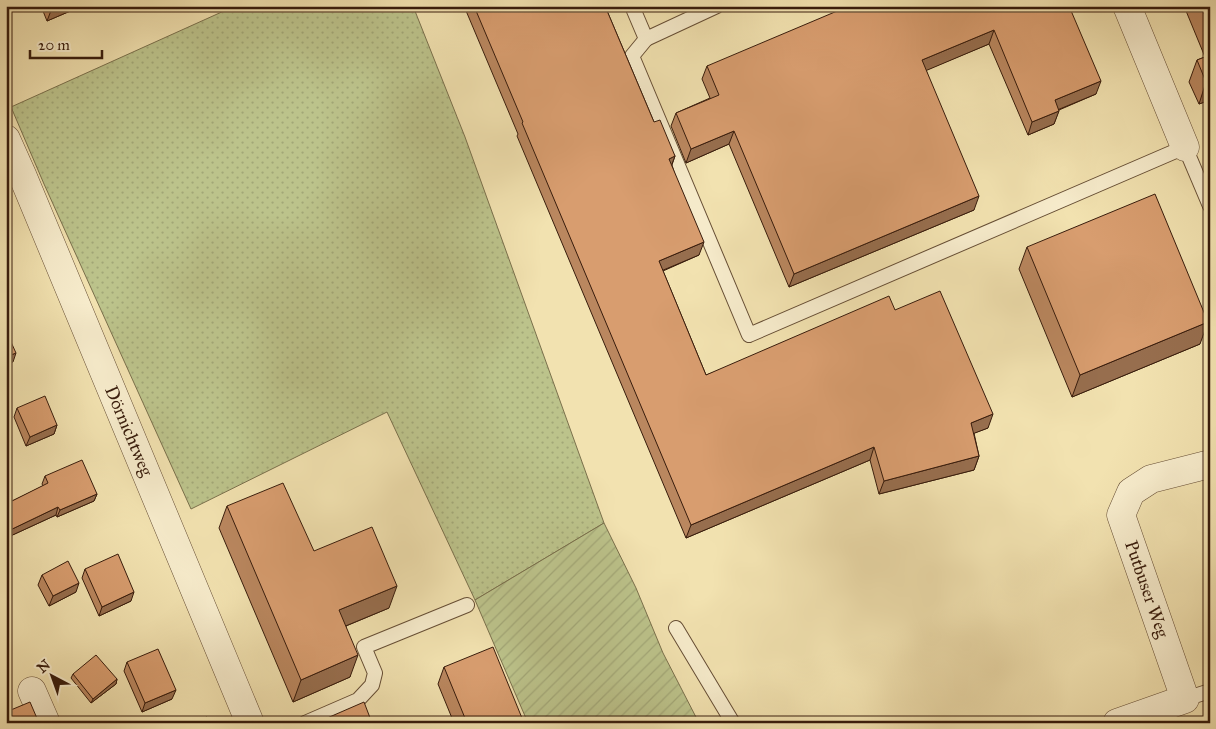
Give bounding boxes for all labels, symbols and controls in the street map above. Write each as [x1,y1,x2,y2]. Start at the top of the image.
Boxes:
scale bar [30,28,102,60]
text: 20 m [38,36,70,54]
street label: Dörnichtweg [99,382,158,480]
street label: Putbuser Weg [1119,537,1174,641]
north arrow [28,652,78,702]
text: N [34,656,54,677]

